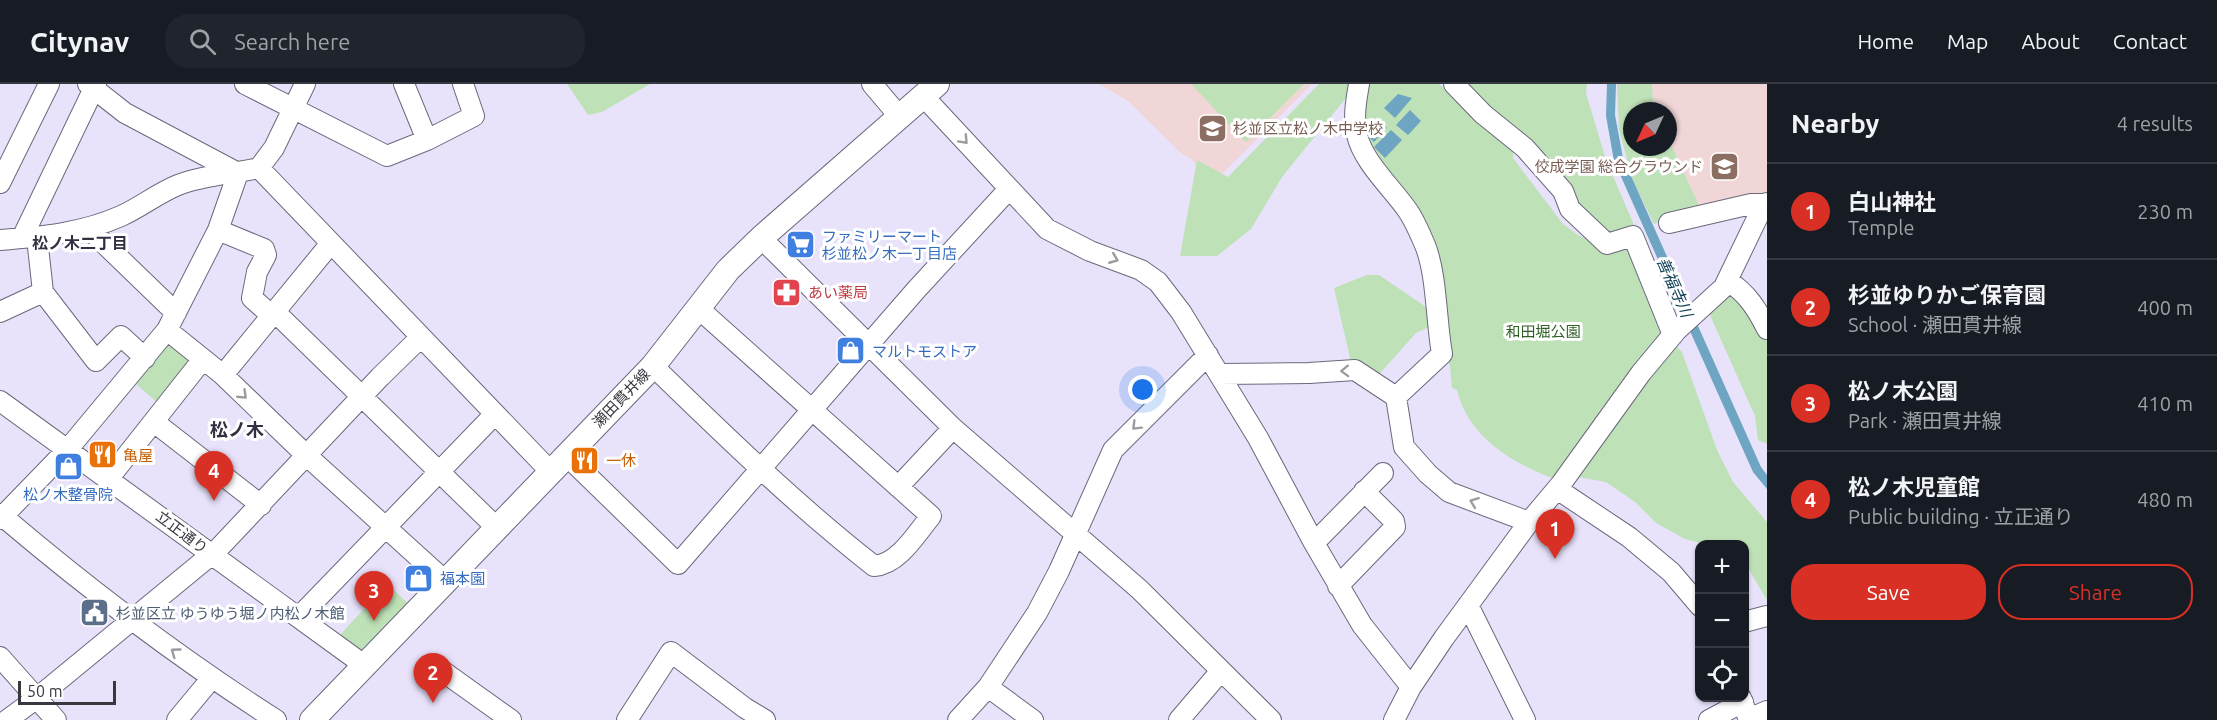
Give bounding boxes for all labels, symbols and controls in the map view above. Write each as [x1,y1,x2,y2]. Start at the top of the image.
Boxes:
search box [165,14,585,68]
icon: search [186,25,219,58]
text: Citynav [30,26,129,57]
text: Search here [234,29,350,54]
text: Home [1857,29,1914,53]
text: Map [1947,29,1988,53]
text: About [2021,29,2080,53]
text: Contact [2113,29,2187,53]
north arrow [1623,102,1677,156]
text: Nearby [1791,109,1879,138]
school or university icon: 杉並区立松ノ木中学校 [1196,112,1228,144]
text: 4 results [2117,112,2193,135]
place label: 杉並区立松ノ木中学校 [1233,120,1383,137]
one-way arrow [956,133,967,144]
school or university icon: 佼成学園 総合グラウンド [1708,150,1740,182]
place label: 佼成学園 総合グラウンド [1535,158,1703,175]
text: 白山神社 [1848,189,1936,214]
text: 1 [1805,200,1816,223]
text: 230 m [2137,200,2193,223]
text: Temple [1848,216,1914,239]
place label: ファミリーマート 杉並松ノ木一丁目店 [822,228,957,262]
supermarket icon: ファミリーマート 杉並松ノ木一丁目店 [785,229,817,261]
district label: 松ノ木二丁目 [32,234,128,252]
one-way arrow [1107,252,1118,264]
water label: 善福寺川 [1654,254,1697,322]
pharmacy icon: あい薬局 [771,276,803,308]
text: 杉並ゆりかご保育園 [1848,282,2046,307]
place label: あい薬局 [808,284,868,301]
text: 2 [1805,296,1816,319]
text: 400 m [2137,296,2193,319]
text: School · 瀬田貫井線 [1848,313,2022,336]
park label: 和田堀公園 [1505,323,1581,340]
shop icon: マルトモストア [835,335,867,367]
place label: マルトモストア [872,343,977,360]
one-way arrow [1341,364,1350,377]
street label: 瀬田貫井線 [589,365,653,431]
your location [1128,375,1157,404]
text: 松ノ木公園 [1848,378,1958,403]
one-way arrow [237,388,247,399]
text: 3 [1805,392,1816,415]
text: 410 m [2137,392,2193,415]
text: Park · 瀬田貫井線 [1848,409,2002,432]
one-way arrow [1133,418,1144,429]
district label: 松ノ木 [210,419,264,439]
restaurant icon: 亀屋 [86,439,118,471]
restaurant icon: 一休 [569,444,601,476]
place label: 亀屋 [123,447,153,464]
shop icon: 松ノ木整骨院 [52,451,84,483]
pin: 4 [194,452,234,501]
place label: 一休 [606,452,636,469]
text: 松ノ木児童館 [1848,474,1980,499]
place label: 松ノ木整骨院 [23,486,113,503]
text: 4 [1805,488,1816,511]
text: 480 m [2137,488,2193,511]
one-way arrow [1470,497,1481,509]
text: Public building · 立正通り [1848,505,2074,528]
street label: 立正通り [153,507,211,557]
pin: 1 [1536,510,1574,559]
map controls [1695,540,1749,702]
button: + [1695,540,1749,594]
shop icon: 福本園 [403,562,435,594]
button: Save [1791,564,1986,620]
button: Share [1998,564,2193,620]
place label: 福本園 [440,570,485,587]
pin: 3 [354,572,394,621]
button: − [1695,594,1749,648]
public building icon: 杉並区立 ゆうゆう堀ノ内松ノ木館 [79,597,111,629]
place label: 杉並区立 ゆうゆう堀ノ内松ノ木館 [116,605,344,622]
button: locate [1695,648,1749,702]
one-way arrow [171,649,182,660]
pin: 2 [414,654,452,703]
scale bar [18,678,116,706]
text: 50 m [27,682,63,700]

